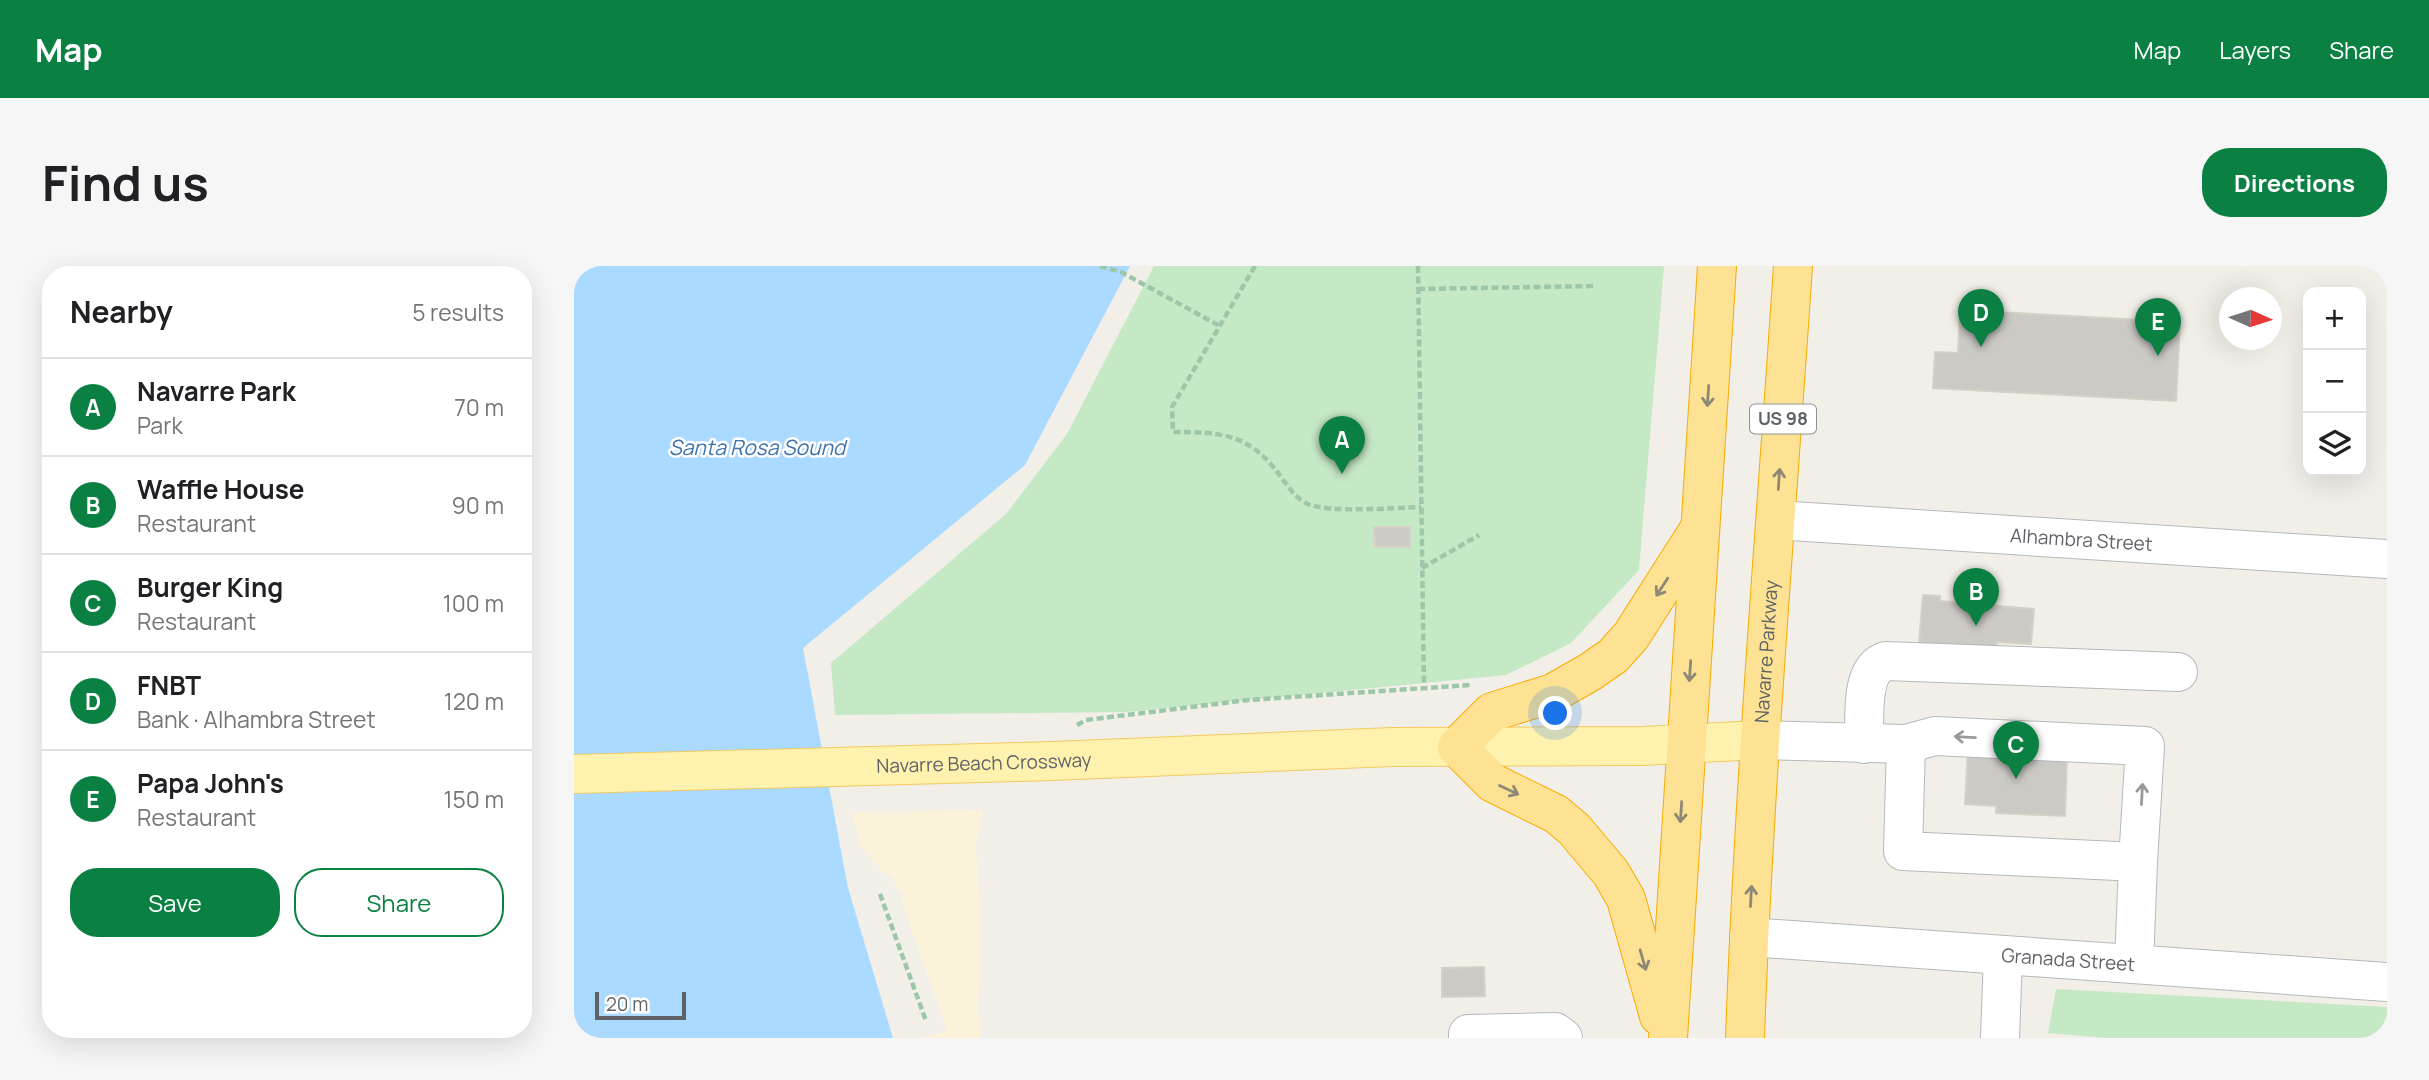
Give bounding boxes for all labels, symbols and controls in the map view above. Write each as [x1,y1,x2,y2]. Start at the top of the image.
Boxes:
text: Map [35,27,103,72]
text: Map [2134,33,2181,66]
text: Layers [2219,33,2291,66]
text: Share [2329,33,2394,66]
button: Directions [2202,148,2387,217]
text: Find us [42,149,209,216]
north arrow [2219,287,2282,350]
map controls [2303,287,2366,476]
button: + [2303,287,2366,350]
pin: D [1958,289,2004,347]
text: Nearby [70,291,173,332]
text: 5 results [412,296,504,328]
pin: E [2135,298,2181,356]
button: − [2303,350,2366,413]
text: Navarre Park [137,373,296,409]
one-way arrow [1701,385,1714,407]
text: A [85,391,101,423]
text: 70 m [454,391,504,423]
road number: US 98 [1750,404,1816,434]
text: Park [137,409,183,441]
button: layers [2303,413,2366,476]
pin: A [1319,416,1365,474]
water label: Santa Rosa Sound [669,433,848,461]
one-way arrow [1773,468,1786,491]
text: Waffle House [137,471,305,507]
text: B [86,489,100,521]
text: 90 m [452,489,504,521]
text: Restaurant [137,507,256,539]
street label: Alhambra Street [2009,522,2153,557]
pin: B [1953,568,1999,626]
text: Burger King [137,569,283,605]
one-way arrow [1655,577,1669,596]
street label: Navarre Parkway [1748,579,1784,724]
text: C [85,587,102,619]
text: 100 m [443,587,504,619]
text: Restaurant [137,605,256,637]
one-way arrow [1683,659,1696,682]
text: FNBT [137,667,201,703]
text: D [85,685,101,717]
text: 120 m [444,685,504,717]
your location [1538,696,1572,730]
text: Bank · Alhambra Street [137,703,376,735]
pin: C [1993,721,2039,779]
one-way arrow [1954,731,1977,744]
street label: Navarre Beach Crossway [876,746,1092,779]
text: Papa John's [137,765,284,801]
text: E [86,783,100,815]
text: 150 m [444,783,504,815]
one-way arrow [2136,783,2149,806]
one-way arrow [1498,784,1519,797]
one-way arrow [1675,800,1688,823]
text: Restaurant [137,801,256,833]
button: Save [70,868,280,937]
button: Share [294,868,504,937]
one-way arrow [1745,886,1758,908]
street label: Granada Street [2001,942,2136,977]
one-way arrow [1637,949,1650,971]
scale bar [595,989,686,1021]
text: 20 m [606,991,648,1017]

